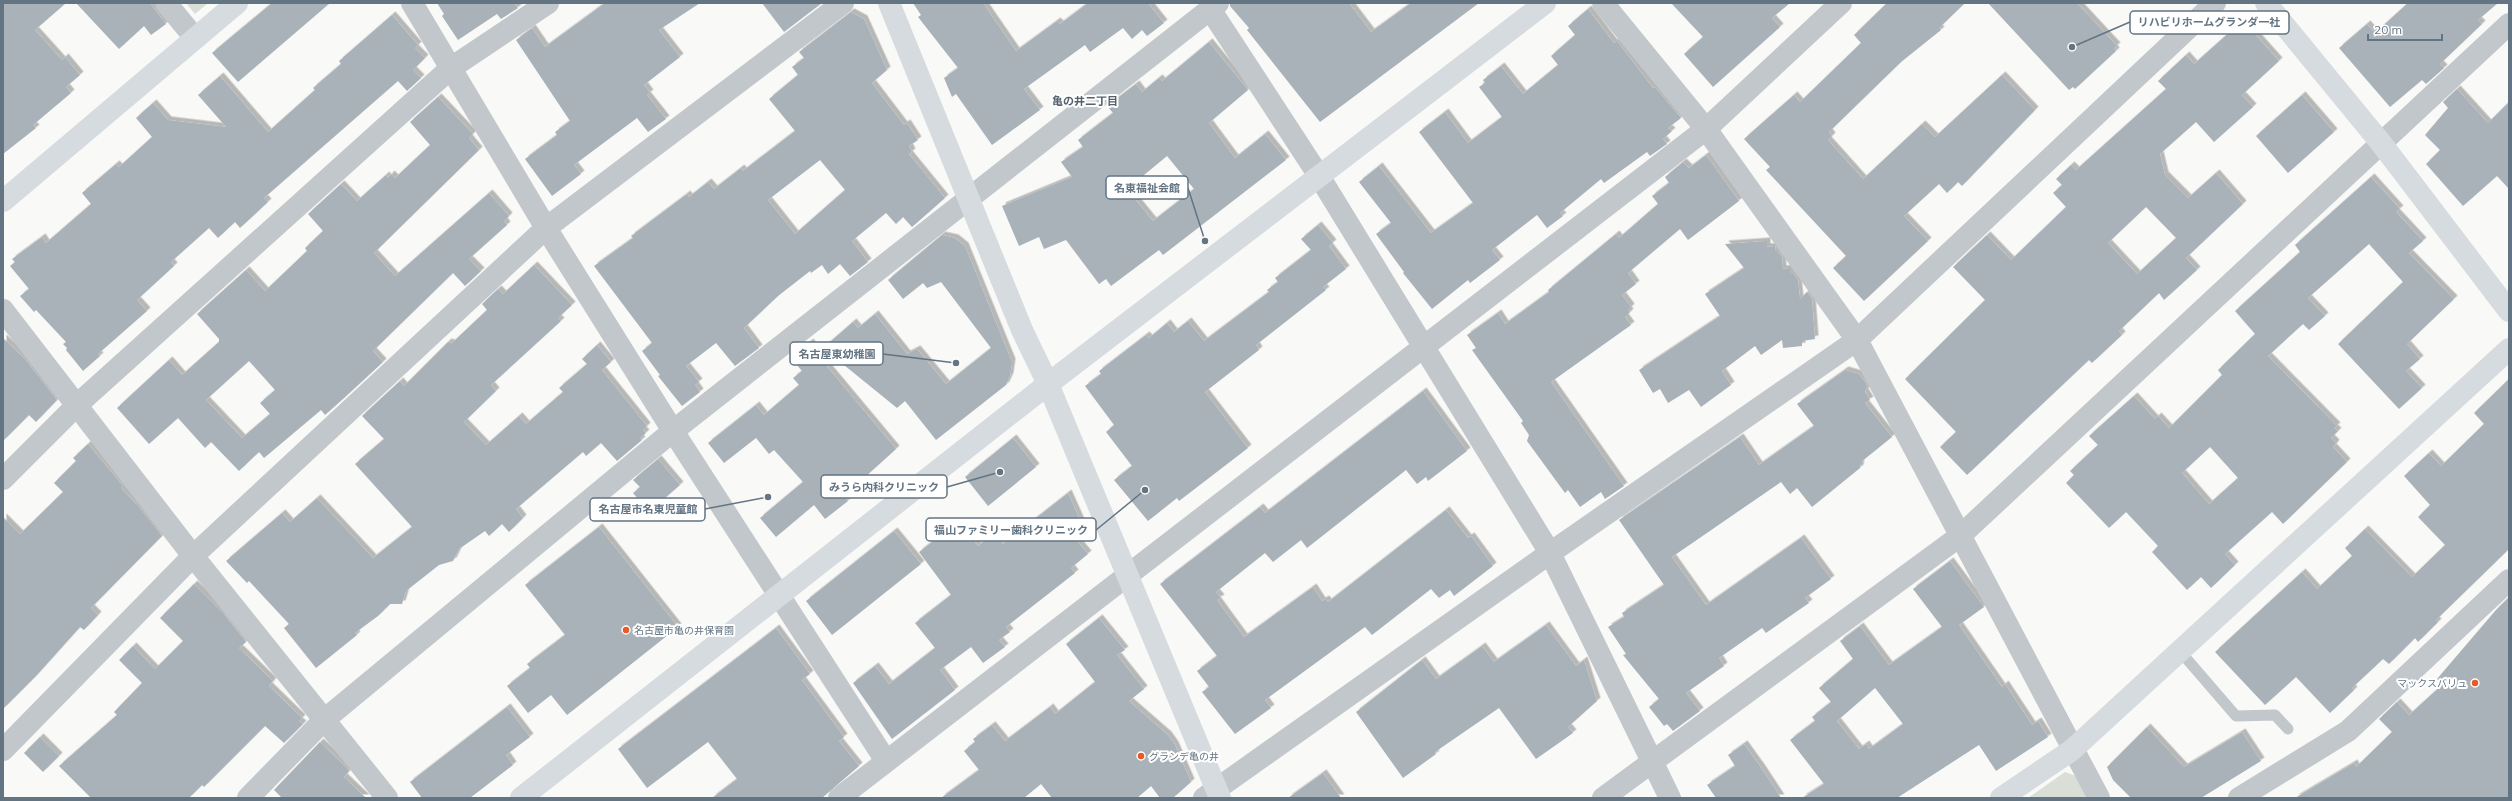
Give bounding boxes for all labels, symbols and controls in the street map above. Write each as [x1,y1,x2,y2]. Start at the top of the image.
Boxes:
callout: リハビリホームグランダ一社 [2130,11,2289,34]
text: リハビリホームグランダ一社 [2138,15,2280,29]
scale bar [2368,16,2442,42]
text: 20 m [2374,22,2402,37]
district label: 亀の井二丁目 [1052,94,1118,108]
callout: 名東福祉会館 [1106,176,1188,199]
text: 名東福祉会館 [1114,181,1180,195]
callout: 名古屋東幼稚園 [790,342,883,365]
text: 名古屋東幼稚園 [799,347,876,361]
callout: みうら内科クリニック [821,475,947,498]
text: みうら内科クリニック [829,480,939,494]
callout: 名古屋市名東児童館 [590,498,705,521]
text: 名古屋市名東児童館 [599,502,698,516]
callout: 福山ファミリー歯科クリニック [926,518,1096,541]
text: 福山ファミリー歯科クリニック [934,523,1088,537]
place label: 名古屋市亀の井保育園 [634,624,734,637]
marker: 名古屋市亀の井保育園 [621,625,631,635]
place label: マックスバリュ [2397,677,2467,690]
marker: マックスバリュ [2470,678,2480,688]
place label: グランデ亀の井 [1149,750,1219,763]
marker: グランデ亀の井 [1136,751,1146,761]

